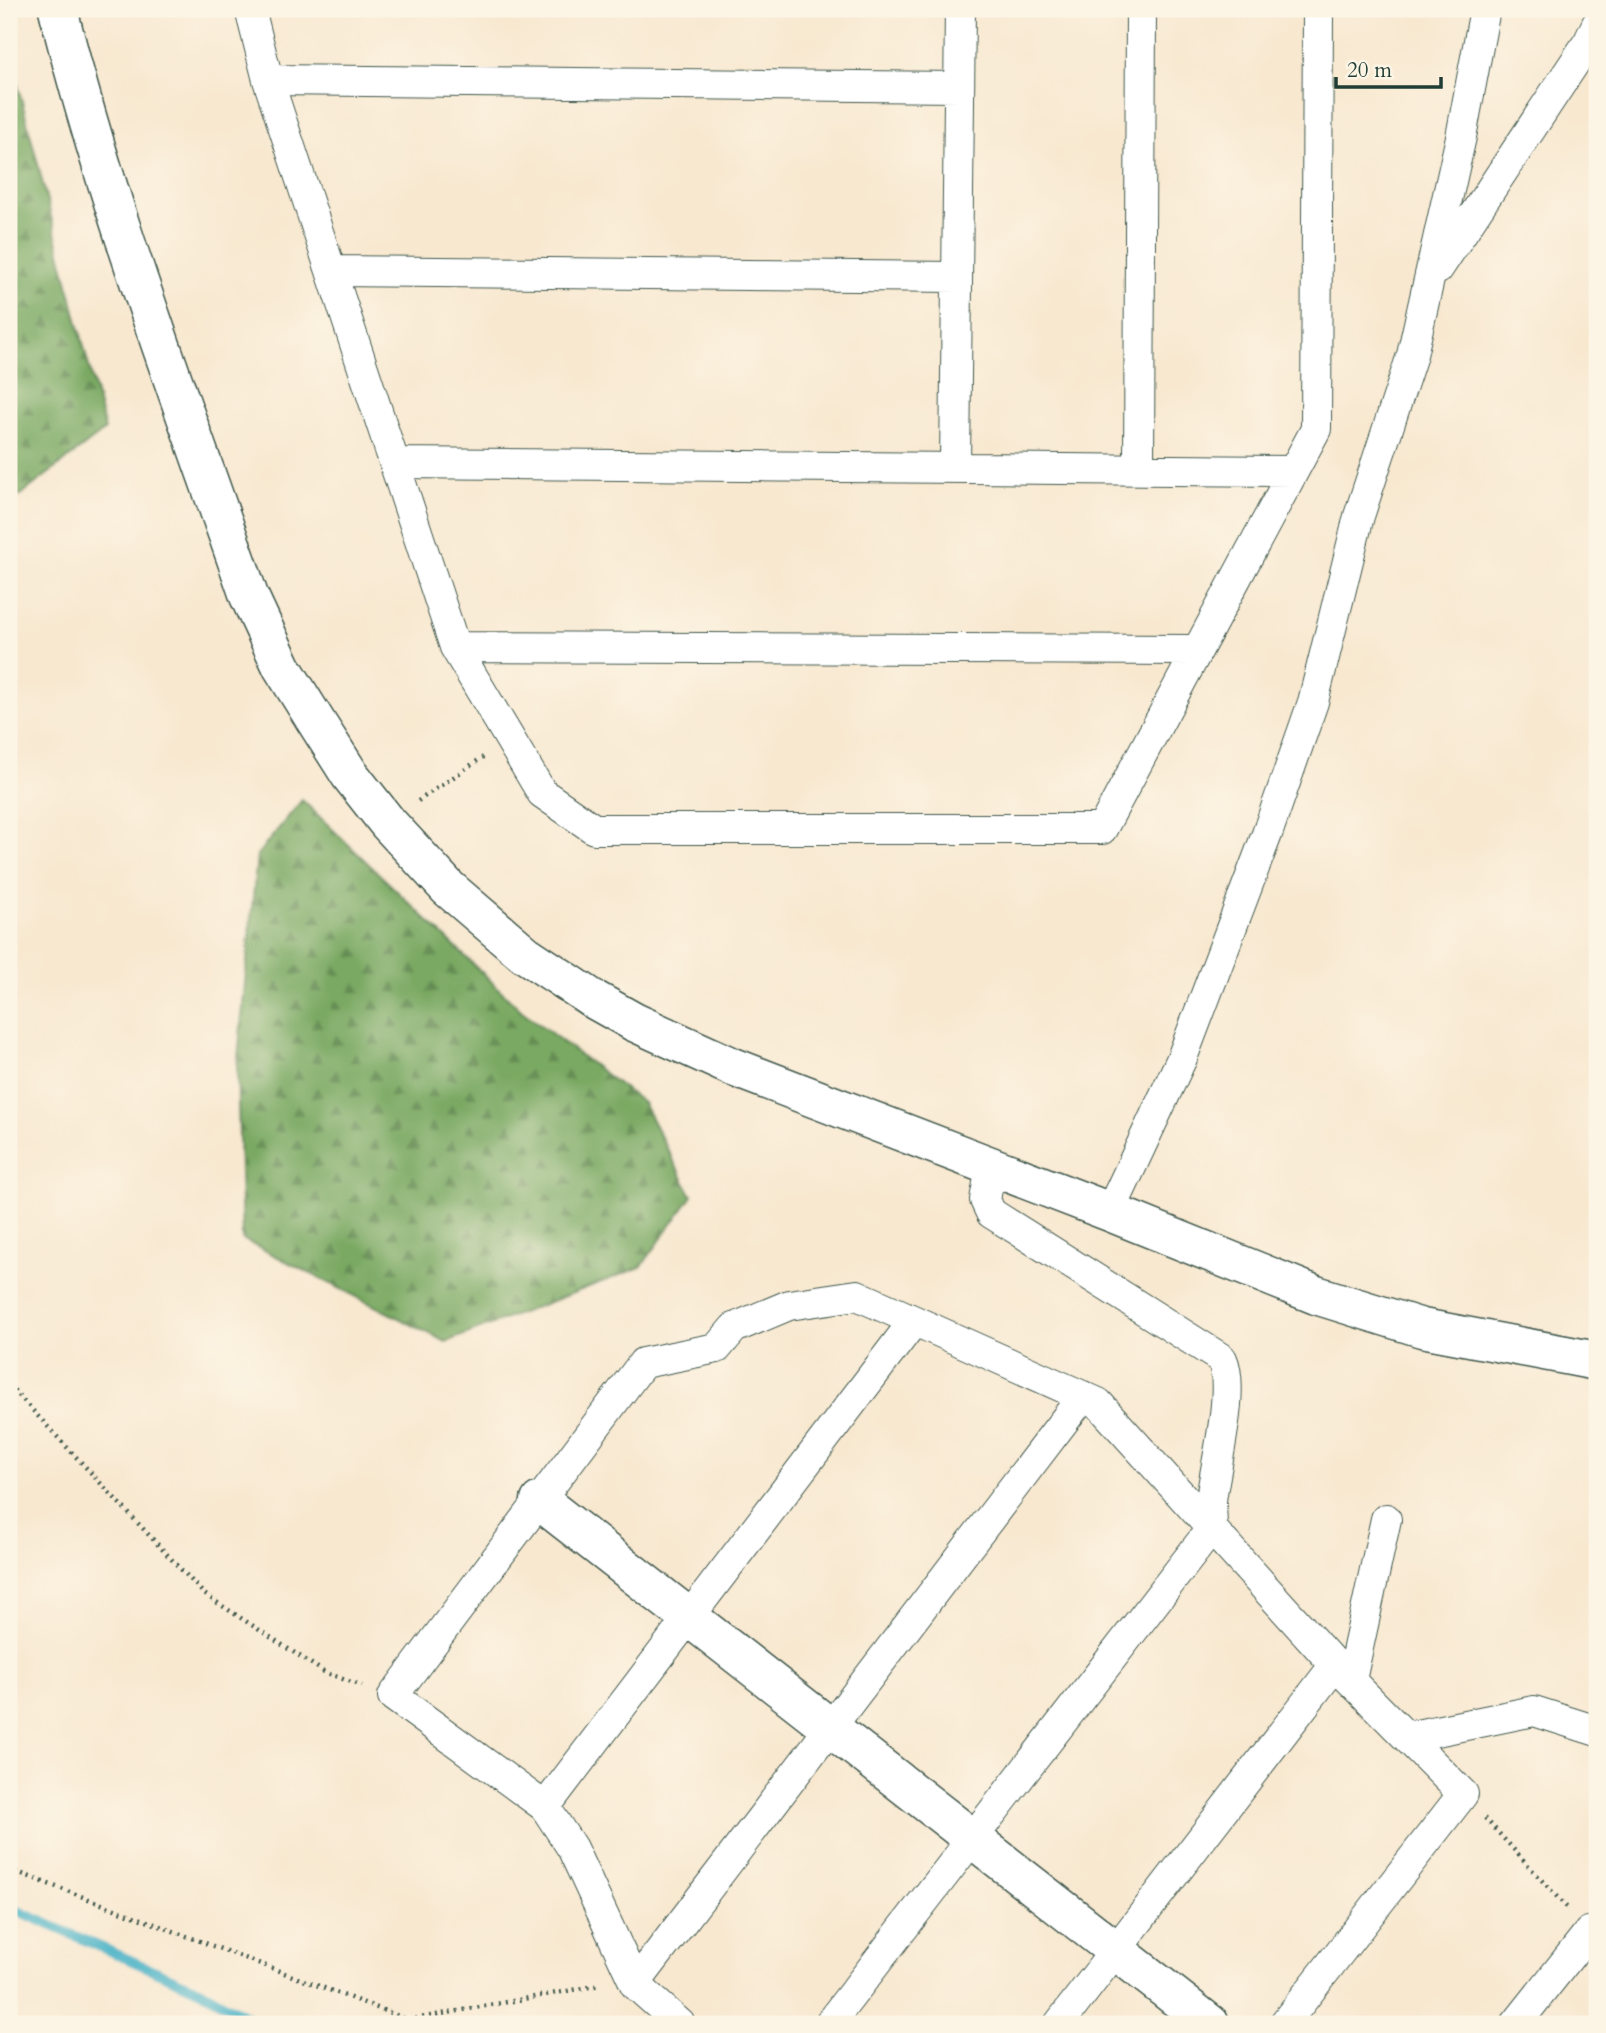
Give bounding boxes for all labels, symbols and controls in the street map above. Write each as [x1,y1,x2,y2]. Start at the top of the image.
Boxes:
scale bar [1336,46,1442,90]
text: 20 m [1347,56,1392,85]

